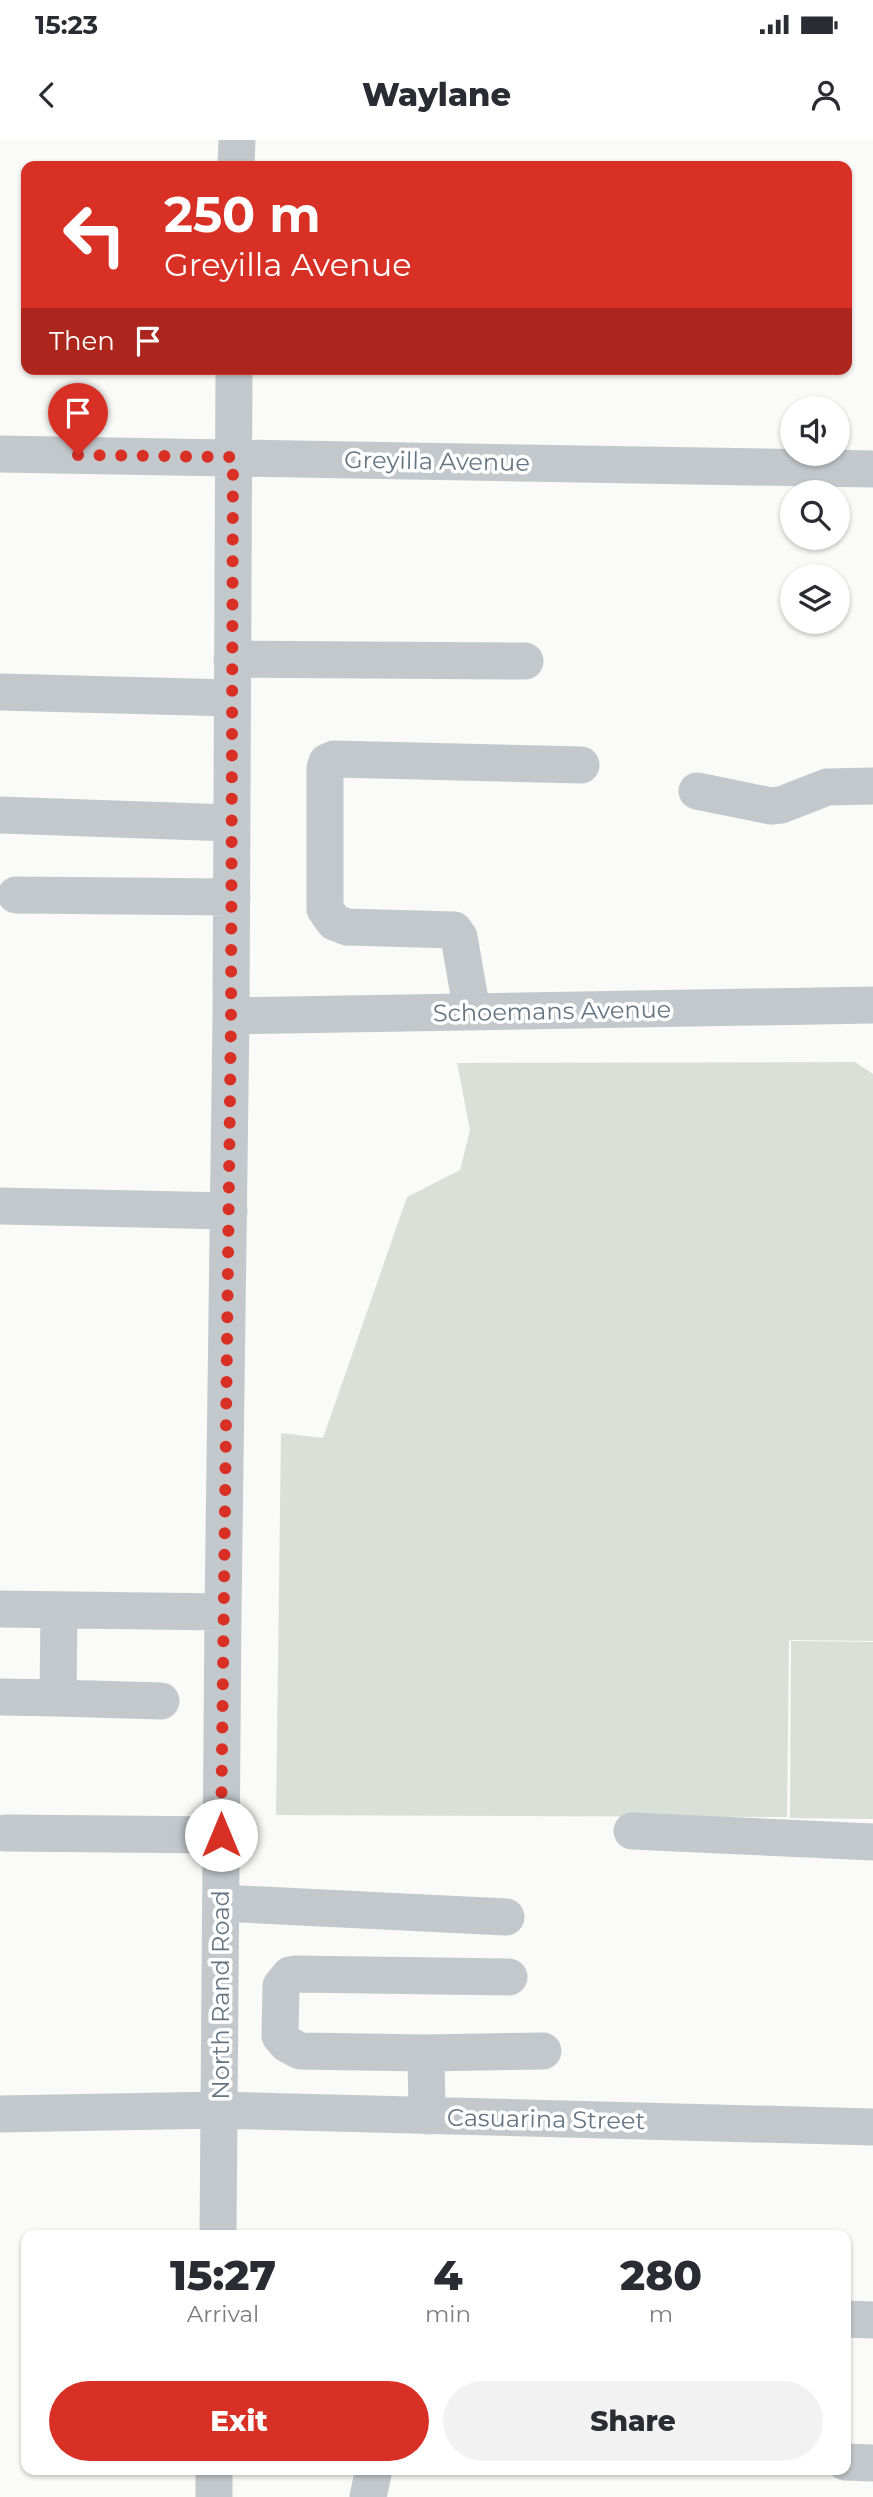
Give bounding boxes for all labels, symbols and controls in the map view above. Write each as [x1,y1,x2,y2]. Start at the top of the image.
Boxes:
text: 15:23 [35,9,98,41]
text: Waylane [362,75,511,114]
icon: back [28,76,66,114]
icon: person [807,76,845,114]
text: 250 m [164,185,321,244]
icon: left [49,189,140,280]
text: Greyilla Avenue [164,245,411,284]
icon: arrive [129,322,167,360]
text: Then [49,325,115,357]
pin [48,383,108,455]
icon: arrive [59,394,97,432]
map controls [780,396,850,634]
button: sound [780,396,850,466]
street label: Greyilla Avenue [344,445,530,477]
button: search [780,480,850,550]
button: layers [780,564,850,634]
street label: Schoemans Avenue [433,994,671,1028]
position arrow [184,1798,258,1872]
street label: North Rand Road [206,1890,235,2100]
street label: Casuarina Street [447,2103,646,2135]
text: 15:27 [170,2249,276,2301]
text: 4 [433,2249,463,2301]
text: 280 [620,2249,702,2301]
text: Arrival [187,2300,259,2328]
text: min [425,2300,471,2328]
text: m [649,2300,673,2328]
button: Exit [49,2381,429,2461]
button: Share [443,2381,823,2461]

